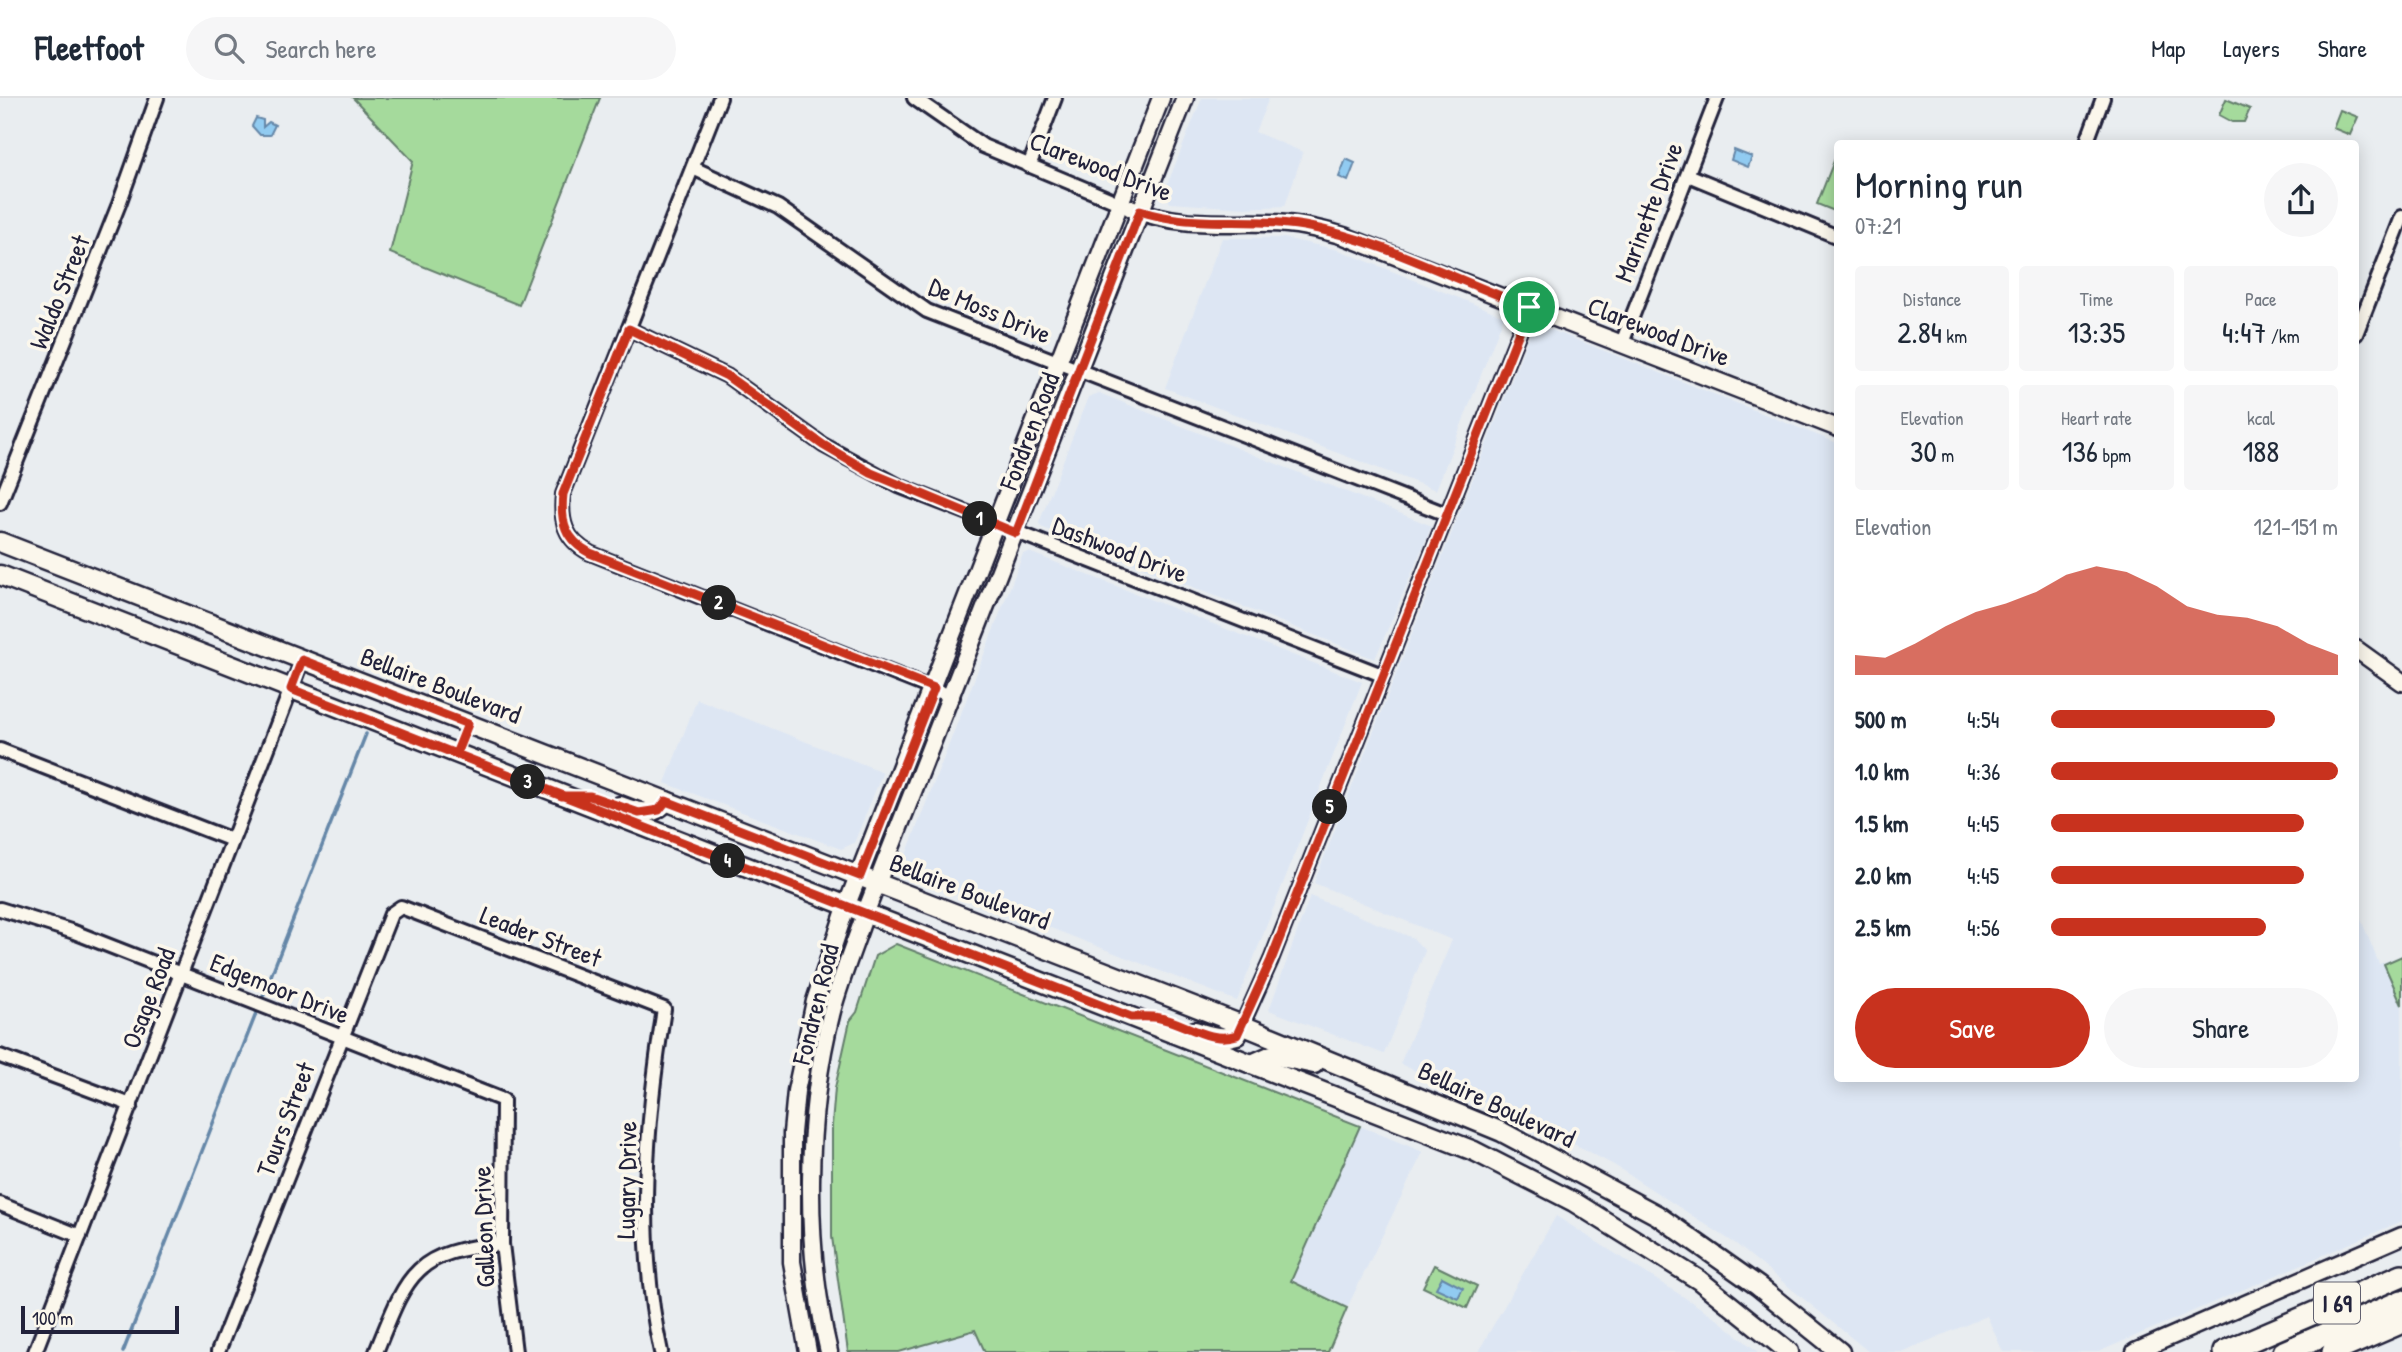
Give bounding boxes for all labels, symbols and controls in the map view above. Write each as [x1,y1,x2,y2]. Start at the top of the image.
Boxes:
search box [186,17,676,80]
text: Fleetfoot [35,26,144,70]
icon: search [210,29,248,67]
text: Search here [266,31,377,66]
text: Map [2151,32,2185,64]
text: Layers [2223,32,2280,64]
text: Share [2318,32,2367,64]
street label: Clarewood Drive [1025,123,1177,209]
street label: Marinette Drive [1605,137,1691,287]
text: Morning run [1855,158,2023,210]
button: share [2264,163,2338,237]
text: 07:21 [1855,210,1901,241]
street label: Waldo Street [20,229,98,354]
street label: De Moss Drive [924,269,1056,351]
pin [1499,277,1559,337]
text: Distance [1903,286,1961,312]
text: Time [2080,286,2113,312]
text: Pace [2245,286,2277,312]
icon: arrive [1510,288,1548,326]
street label: Clarewood Drive [1583,288,1735,374]
text: 2.84 [1897,312,1942,352]
text: 13:35 [2068,312,2125,352]
text: 4:47 [2222,312,2266,352]
text: km [1942,323,1967,349]
text: /km [2266,323,2300,349]
street label: Fondren Road [990,367,1067,496]
text: Elevation [1901,405,1964,431]
text: Heart rate [2061,405,2132,431]
text: kcal [2247,405,2275,431]
text: 30 [1910,431,1937,471]
text: 136 [2062,431,2098,471]
text: 188 [2242,431,2279,471]
text: m [1937,442,1954,468]
text: bpm [2098,442,2131,468]
pin: 1 [962,502,998,536]
text: 1 [976,505,983,531]
street label: Dashwood Drive [1048,507,1192,591]
text: Elevation [1855,511,1931,542]
text: 121–151 m [2254,511,2338,542]
pin: 2 [702,586,736,620]
text: 2 [714,589,723,615]
street label: Bellaire Boulevard [356,638,526,732]
text: 500 m [1855,704,1906,735]
text: 4:54 [1967,704,1999,735]
text: 1.0 km [1855,756,1909,787]
text: 4:36 [1967,756,2000,787]
pin: 3 [510,764,546,800]
text: 3 [523,768,532,794]
pin: 5 [1312,790,1348,824]
text: 5 [1325,793,1334,819]
text: 1.5 km [1855,808,1908,839]
text: 4:45 [1967,808,1999,839]
pin: 4 [710,844,746,878]
street label: Bellaire Boulevard [885,844,1055,938]
text: 4 [724,847,731,873]
text: 2.0 km [1855,860,1911,891]
text: 4:45 [1967,860,1999,891]
street label: Leader Street [475,897,608,976]
text: 2.5 km [1855,912,1911,943]
text: 4:56 [1967,912,2000,943]
street label: Fondren Road [783,940,847,1069]
street label: Osage Road [113,943,183,1053]
street label: Edgemoor Drive [205,944,355,1032]
button: Save [1855,988,2090,1068]
button: Share [2104,988,2338,1068]
street label: Bellaire Boulevard [1413,1052,1581,1156]
street label: Tours Street [247,1056,323,1181]
street label: Lugary Drive [607,1121,645,1239]
street label: Galleon Drive [463,1166,503,1288]
road number: I 69 [2314,1282,2360,1324]
scale bar [21,1303,178,1335]
text: 100 m [32,1305,73,1331]

